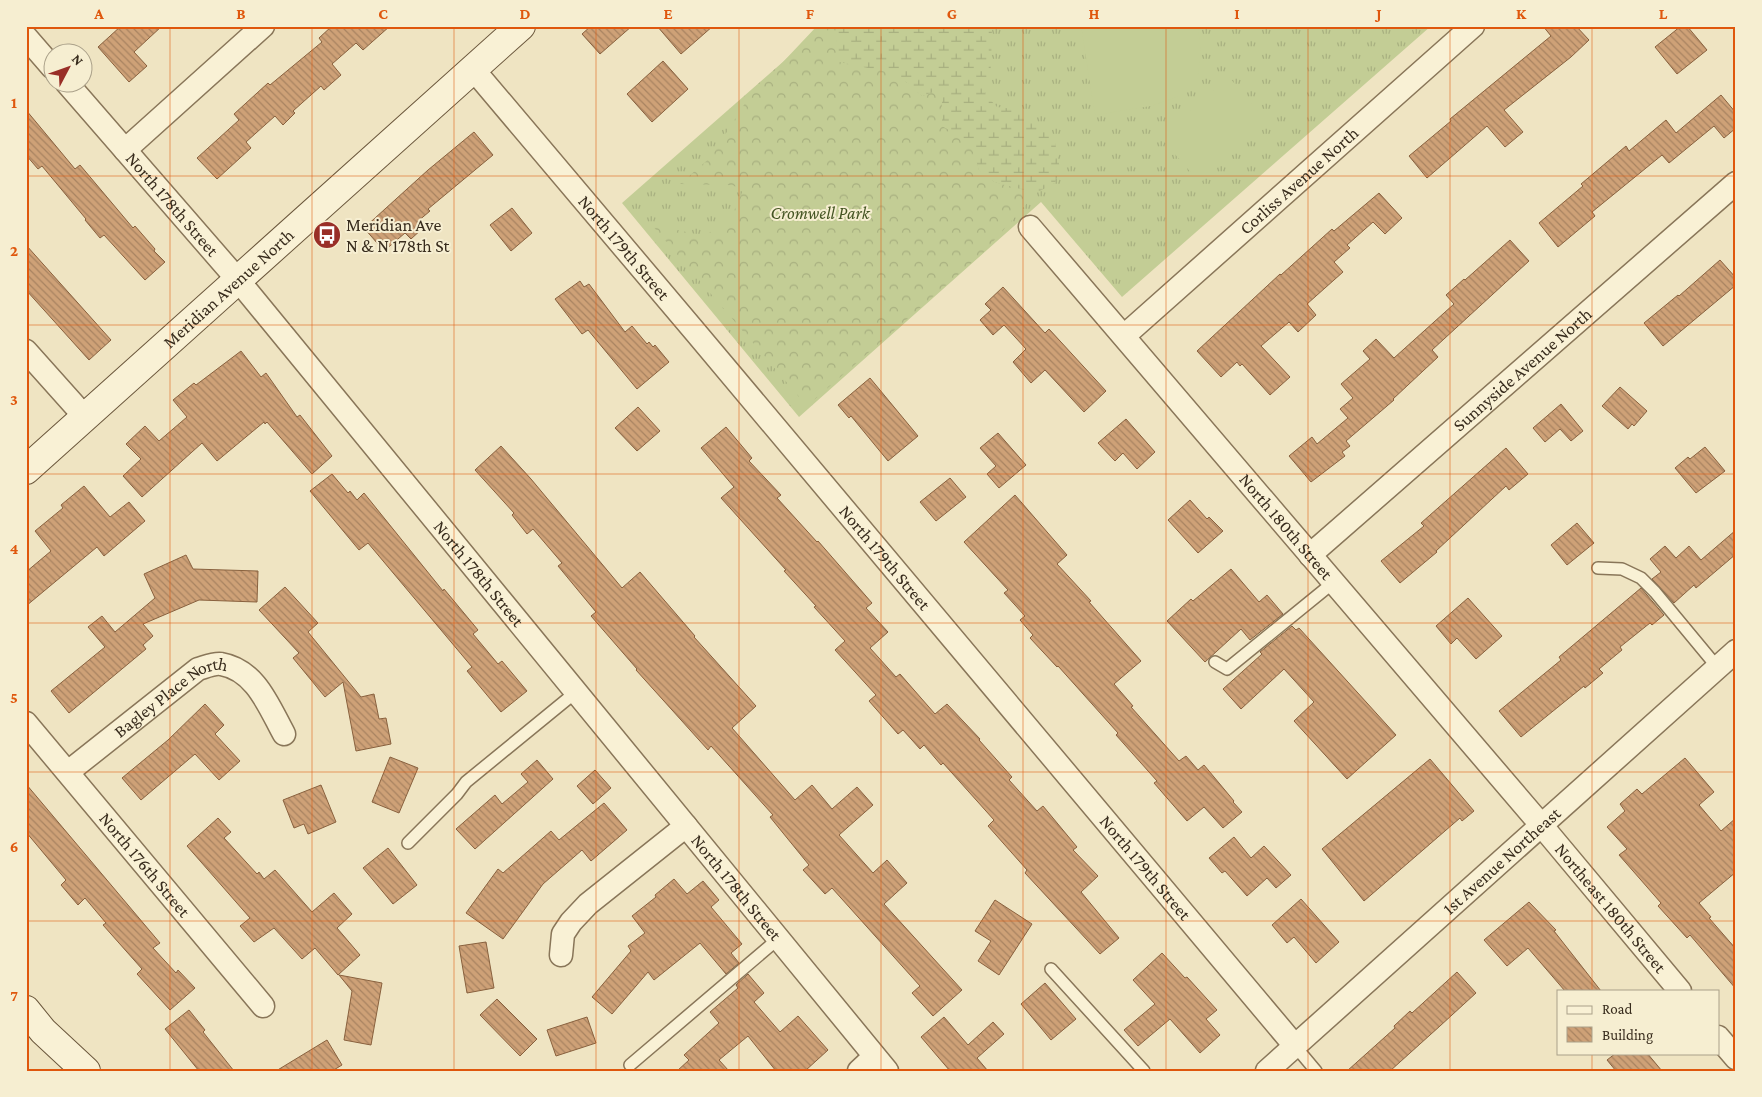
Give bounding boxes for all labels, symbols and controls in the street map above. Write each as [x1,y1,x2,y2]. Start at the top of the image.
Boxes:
text: A [93,5,104,22]
text: B [236,5,246,22]
text: C [378,5,388,22]
text: D [519,5,531,22]
text: E [663,5,673,22]
text: F [806,5,815,22]
text: G [947,5,957,22]
text: H [1089,5,1100,22]
text: I [1234,5,1240,22]
text: J [1374,5,1382,22]
text: K [1516,5,1527,22]
text: L [1659,5,1668,22]
north arrow [42,42,92,92]
text: N [69,51,87,69]
text: 1 [11,94,17,111]
street label: Corliss Avenue North [1236,122,1363,239]
street label: North 178th Street [122,148,223,261]
street label: North 179th Street [574,191,675,305]
park label: Cromwell Park [771,203,871,223]
place label: Meridian Ave N & N 178th St [346,215,451,256]
bus stop icon: Meridian Ave N & N 178th St [312,220,342,250]
street label: Meridian Avenue North [159,224,298,352]
text: 2 [10,242,18,259]
street label: Sunnyside Avenue North [1449,303,1596,435]
text: 3 [10,391,18,408]
street label: North 180th Street [1235,469,1338,584]
street label: North 179th Street [835,501,935,615]
street label: North 178th Street [430,517,529,631]
text: 4 [10,540,19,557]
street label: Bagley Place North [110,654,230,742]
text: 5 [10,689,18,706]
street label: 1st Avenue Northeast [1439,802,1565,919]
street label: North 176th Street [95,808,195,922]
street label: North 179th Street [1096,811,1196,925]
street label: North 178th Street [687,830,786,945]
text: 6 [10,838,18,855]
street label: Northeast 180th Street [1551,839,1671,978]
text: 7 [10,987,18,1004]
legend [1557,990,1720,1054]
text: Road [1602,1001,1633,1017]
text: Building [1602,1027,1653,1044]

